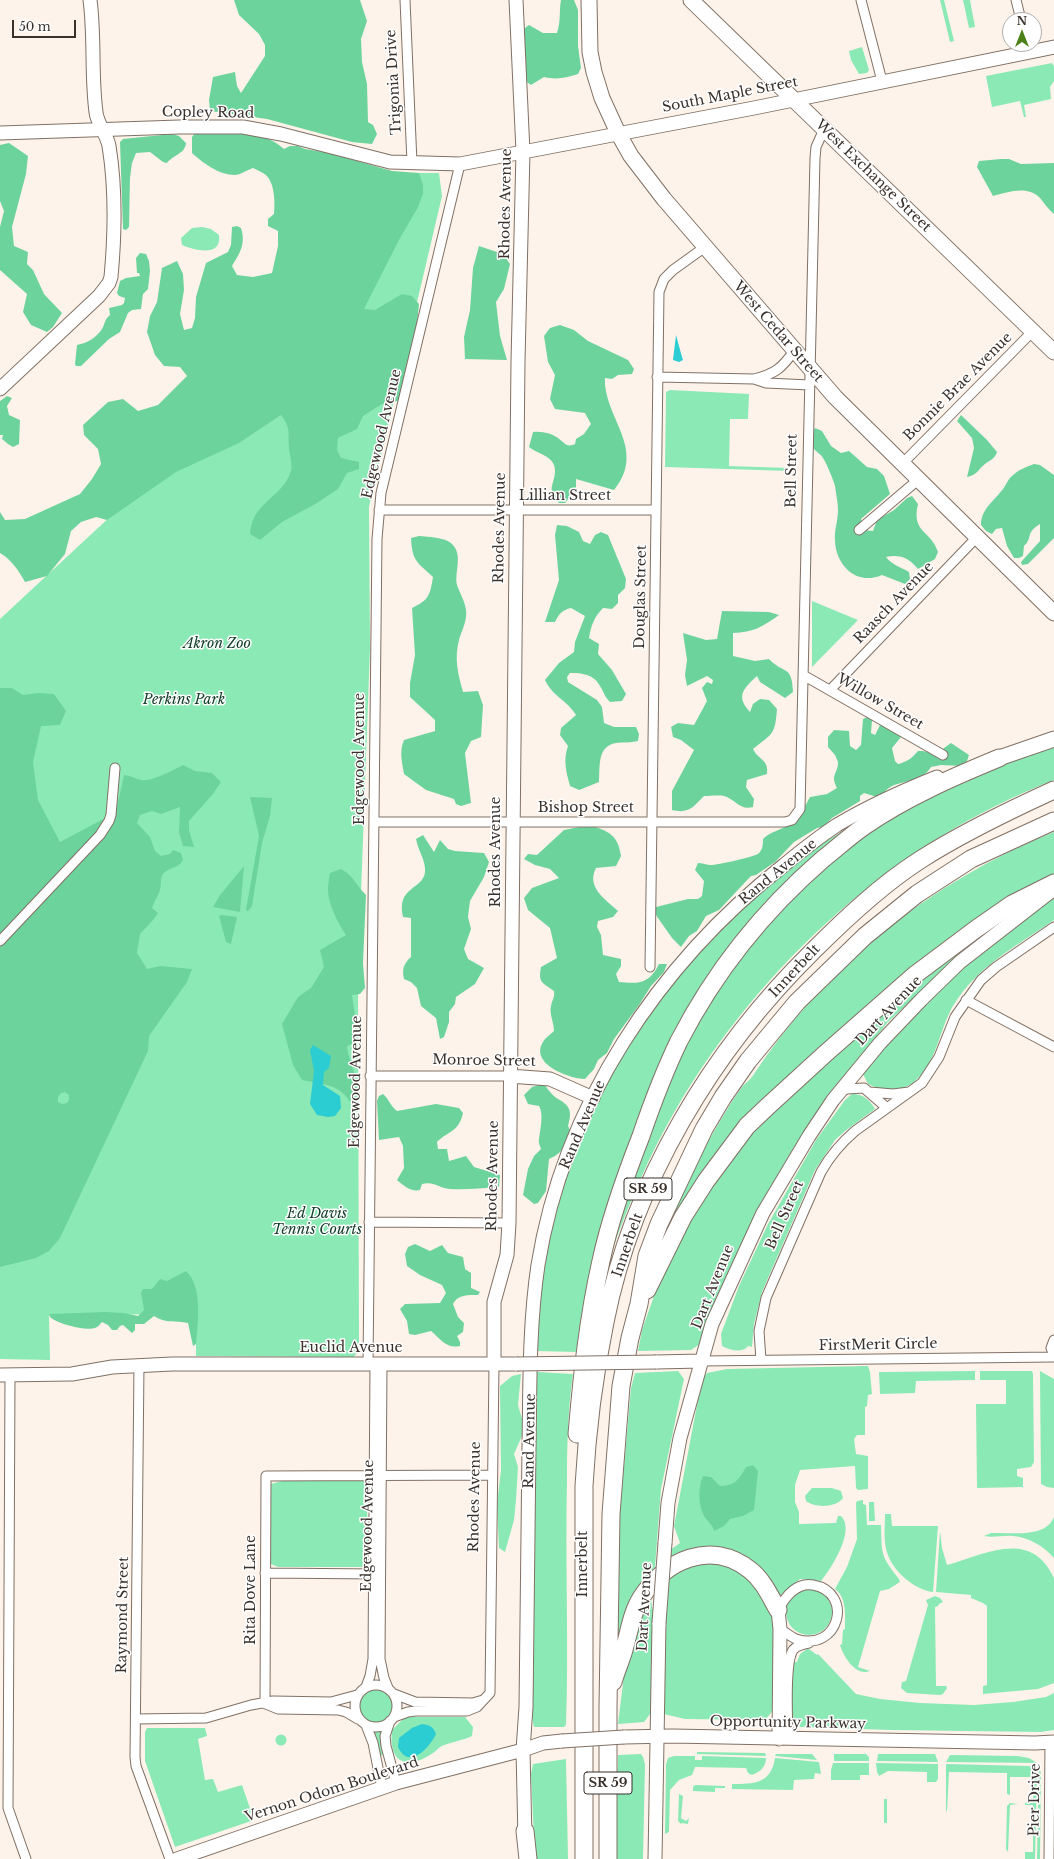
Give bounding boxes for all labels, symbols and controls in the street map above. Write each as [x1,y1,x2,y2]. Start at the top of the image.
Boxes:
scale bar [14,12,78,38]
north arrow [1002,12,1042,52]
text: N [1017,14,1027,28]
text: 50 m [19,19,51,34]
street label: Trigonia Drive [383,29,405,135]
street label: South Maple Street [661,74,799,116]
street label: Copley Road [162,104,254,122]
street label: West Exchange Street [812,116,934,236]
street label: Rhodes Avenue [497,148,515,260]
street label: West Cedar Street [730,278,826,386]
street label: Bonnie Brae Avenue [900,329,1016,445]
street label: Edgewood Avenue [359,368,405,500]
street label: Bell Street [783,434,801,508]
street label: Rhodes Avenue [491,472,509,584]
street label: Lillian Street [519,488,611,504]
street label: Douglas Street [632,545,650,649]
street label: Raasch Avenue [851,559,937,647]
park label: Akron Zoo [183,636,251,652]
street label: Willow Street [834,670,926,734]
park label: Perkins Park [143,692,225,708]
street label: Edgewood Avenue [352,693,368,825]
street label: Rhodes Avenue [488,797,504,907]
street label: Bishop Street [538,800,634,816]
street label: Rand Avenue [736,836,820,908]
street label: Innerbelt [766,941,824,1001]
street label: Dart Avenue [852,973,926,1049]
street label: Edgewood Avenue [346,1016,366,1148]
street label: Monroe Street [432,1052,536,1070]
street label: Rand Avenue [557,1078,609,1172]
street label: Rhodes Avenue [484,1120,502,1232]
road number: SR 59 [624,1178,672,1200]
street label: Bell Street [762,1178,808,1252]
park label: Ed Davis Tennis Courts [272,1206,362,1238]
street label: Innerbelt [609,1211,647,1279]
street label: Dart Avenue [688,1242,738,1332]
street label: FirstMerit Circle [818,1336,938,1354]
street label: Euclid Avenue [299,1340,403,1356]
street label: Rand Avenue [521,1393,539,1489]
street label: Rhodes Avenue [466,1441,484,1553]
street label: Edgewood Avenue [358,1460,378,1592]
street label: Innerbelt [575,1531,591,1597]
street label: Rita Dove Lane [243,1535,259,1645]
street label: Raymond Street [114,1556,132,1674]
street label: Dart Avenue [634,1562,656,1652]
street label: Opportunity Parkway [710,1713,866,1733]
street label: Vernon Odom Boulevard [243,1754,421,1826]
street label: Pier Drive [1026,1763,1044,1837]
road number: SR 59 [584,1772,632,1794]

